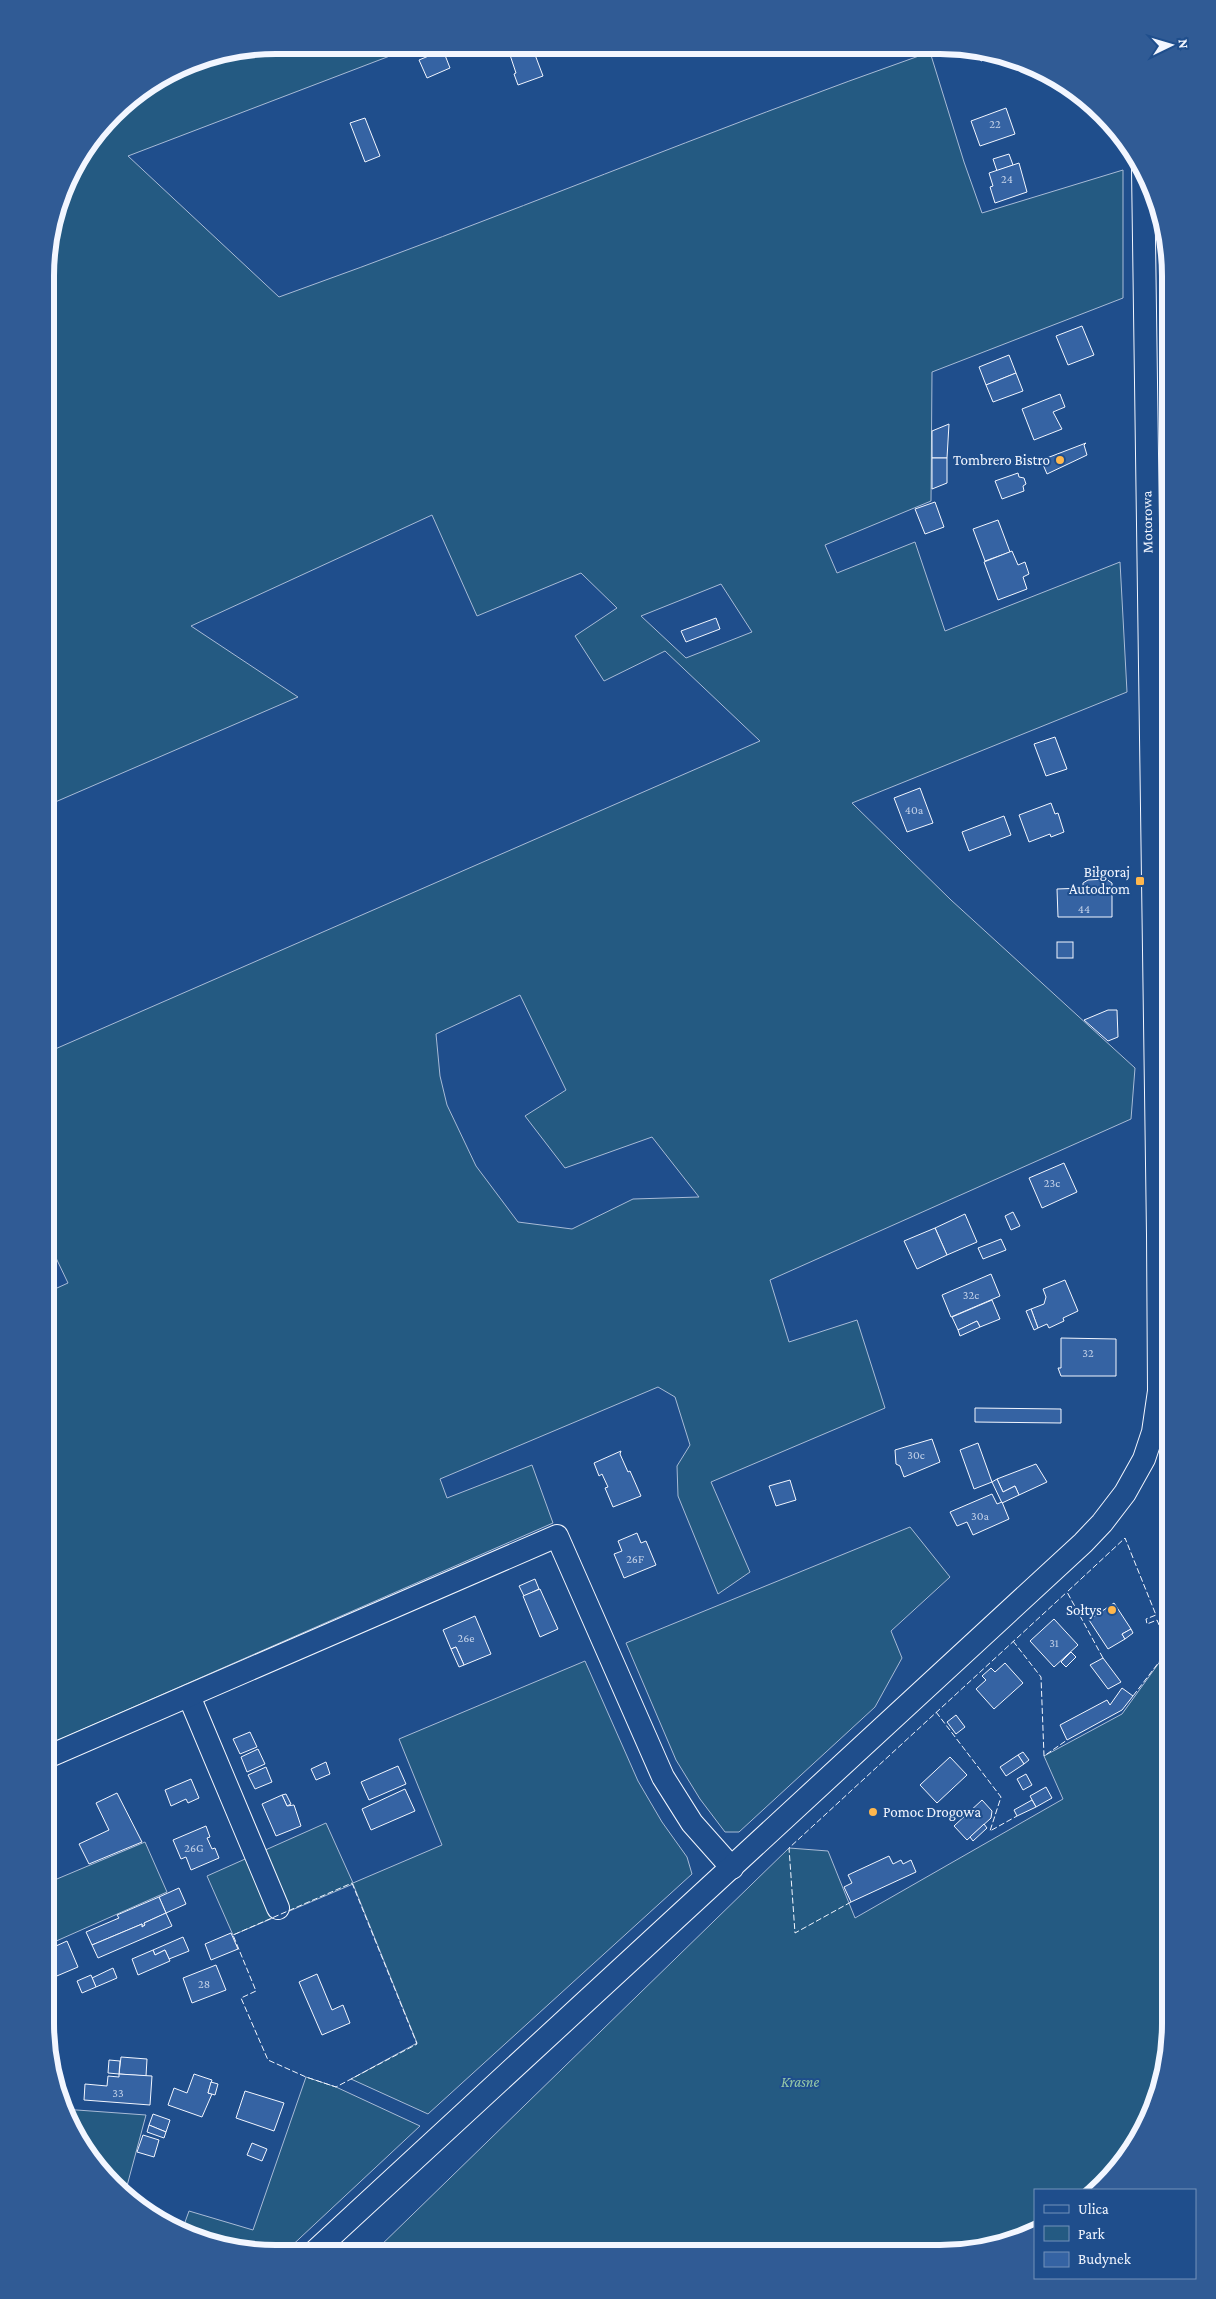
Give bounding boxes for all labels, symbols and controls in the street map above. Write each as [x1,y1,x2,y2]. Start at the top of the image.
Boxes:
north arrow [1146,20,1196,70]
text: N [1176,38,1192,50]
house number: 22 [989,117,1001,131]
house number: 24 [1001,172,1013,186]
place label: Tombrero Bistro [953,452,1050,468]
marker: Tombrero Bistro [1054,454,1066,466]
street label: Motorowa [1138,491,1156,553]
house number: 40a [905,803,924,817]
place label: Biłgoraj Autodrom [1069,864,1130,897]
marker: Biłgoraj Autodrom [1134,875,1146,887]
house number: 44 [1078,902,1090,916]
house number: 23c [1044,1176,1060,1190]
house number: 32c [963,1288,979,1302]
house number: 32 [1082,1346,1094,1360]
house number: 30c [907,1448,925,1462]
house number: 30a [971,1509,989,1523]
house number: 26F [626,1552,644,1566]
place label: Sołtys [1066,1602,1102,1619]
marker: Sołtys [1106,1604,1118,1616]
house number: 26e [457,1631,475,1645]
house number: 31 [1049,1636,1059,1650]
place label: Pomoc Drogowa [883,1804,981,1821]
marker: Pomoc Drogowa [867,1806,879,1818]
house number: 26G [184,1841,204,1855]
house number: 28 [198,1977,210,1991]
park label: Krasne [781,2074,819,2090]
house number: 33 [112,2086,124,2100]
legend [1034,2189,1196,2279]
text: Ulica [1078,2201,1109,2217]
text: Park [1078,2226,1105,2242]
text: Budynek [1078,2251,1132,2268]

